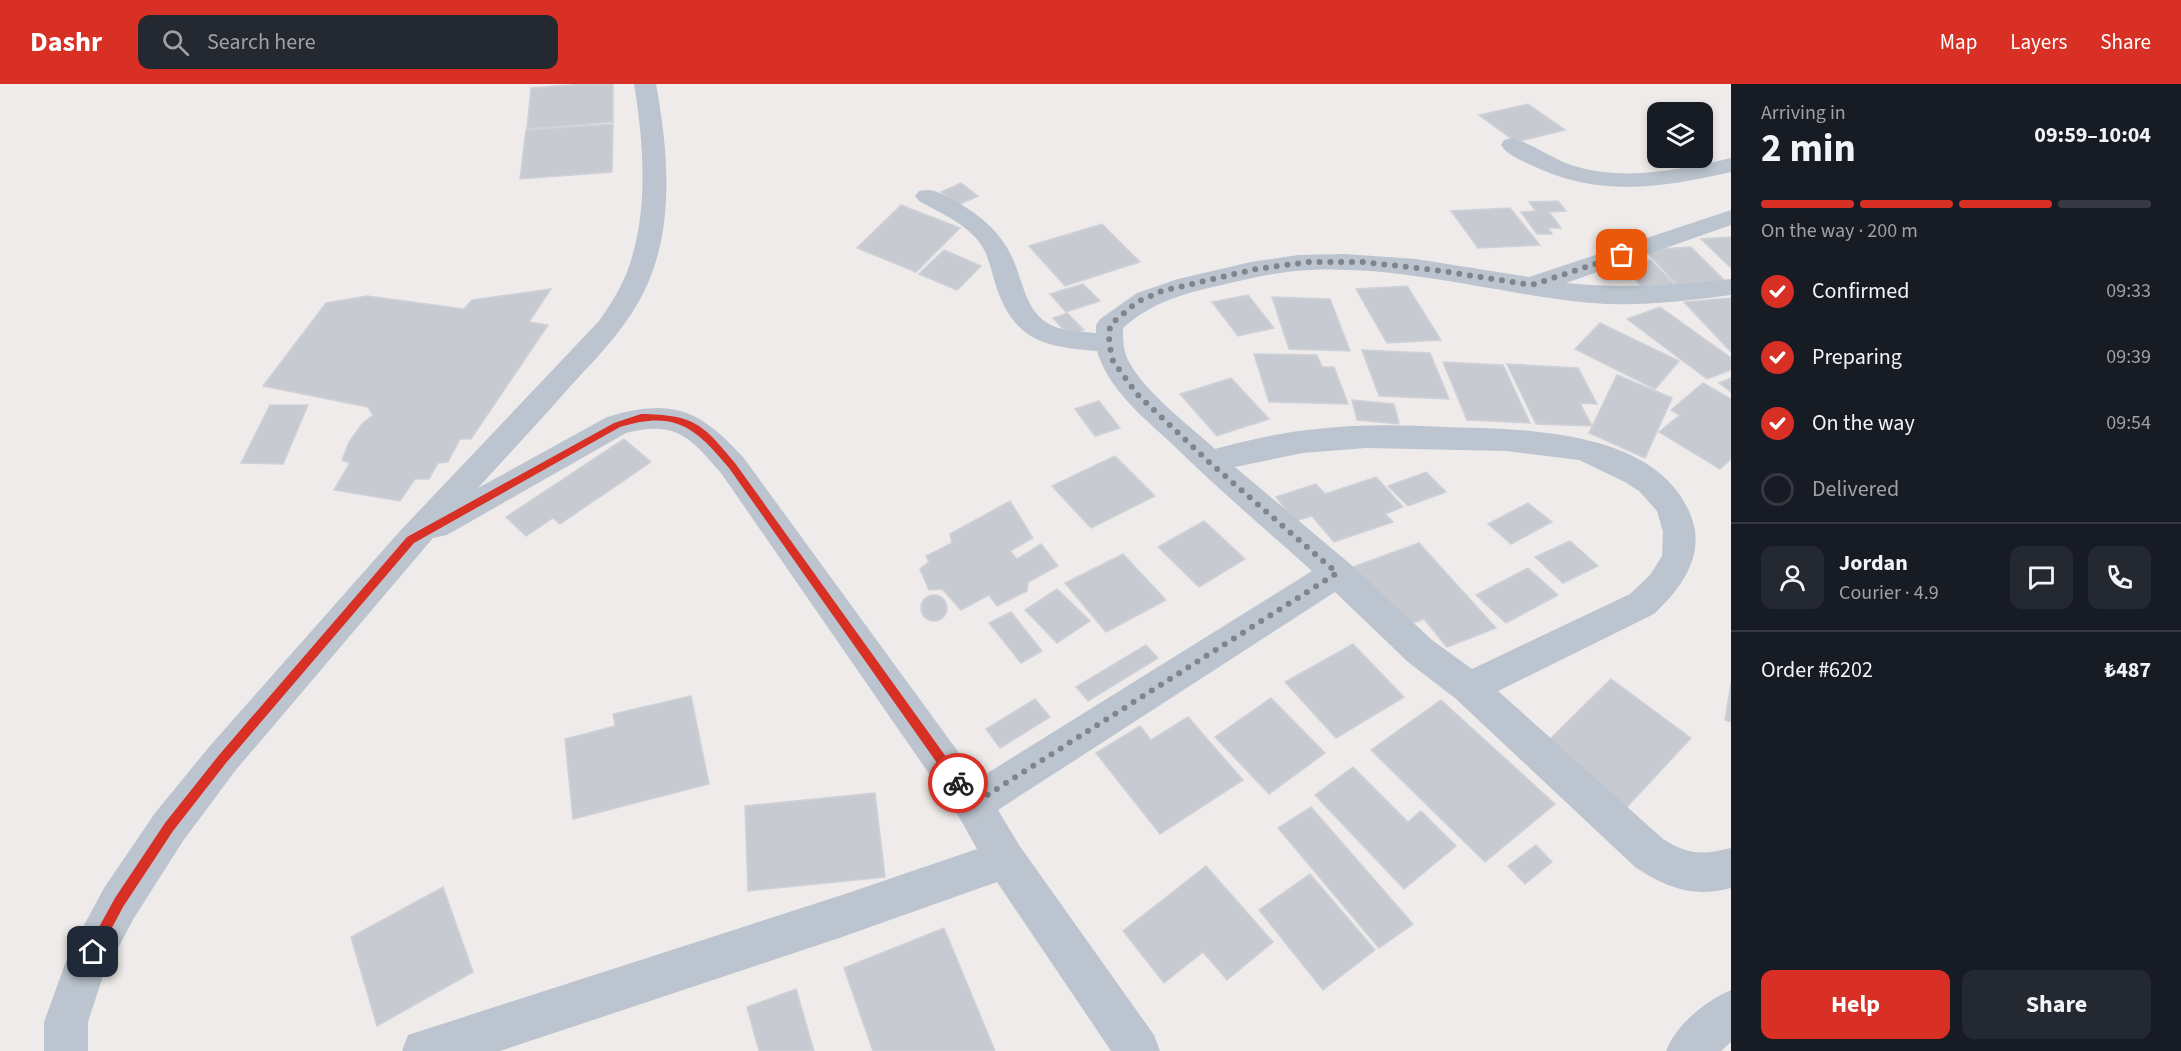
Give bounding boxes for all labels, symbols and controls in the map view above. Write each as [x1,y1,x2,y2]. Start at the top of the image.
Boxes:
search box [138,15,558,69]
text: Dashr [30,22,102,62]
icon: search [159,26,192,59]
text: Search here [207,26,316,58]
text: Map [1940,27,1977,57]
text: Layers [2010,27,2067,57]
text: Share [2100,27,2151,57]
text: Arriving in [1761,99,1846,127]
map controls [1647,102,1713,168]
button: layers [1647,102,1713,168]
text: 09:59–10:04 [2034,119,2151,151]
text: 2 min [1761,121,1856,177]
text: On the way · 200 m [1761,217,1918,245]
pin [1596,229,1647,280]
icon: bag [1605,238,1638,271]
icon: check [1761,275,1794,308]
text: Confirmed [1812,275,1909,307]
text: 09:33 [2106,277,2151,305]
icon: check [1761,341,1794,374]
text: Preparing [1812,341,1902,373]
text: 09:39 [2106,343,2151,371]
icon: check [1761,407,1794,440]
text: On the way [1812,407,1915,439]
text: 09:54 [2106,409,2151,437]
text: Delivered [1812,473,1899,505]
button: person [1761,546,1824,609]
button: chat [2010,546,2073,609]
button: phone [2088,546,2151,609]
text: Jordan [1839,547,1908,579]
text: Courier · 4.9 [1839,579,1939,607]
text: Order #6202 [1761,654,1873,686]
text: ₺487 [2105,654,2151,686]
courier [928,753,988,813]
icon: bike [942,767,975,800]
pin [67,926,118,977]
icon: home [76,935,109,968]
button: Help [1761,970,1950,1039]
button: Share [1962,970,2151,1039]

